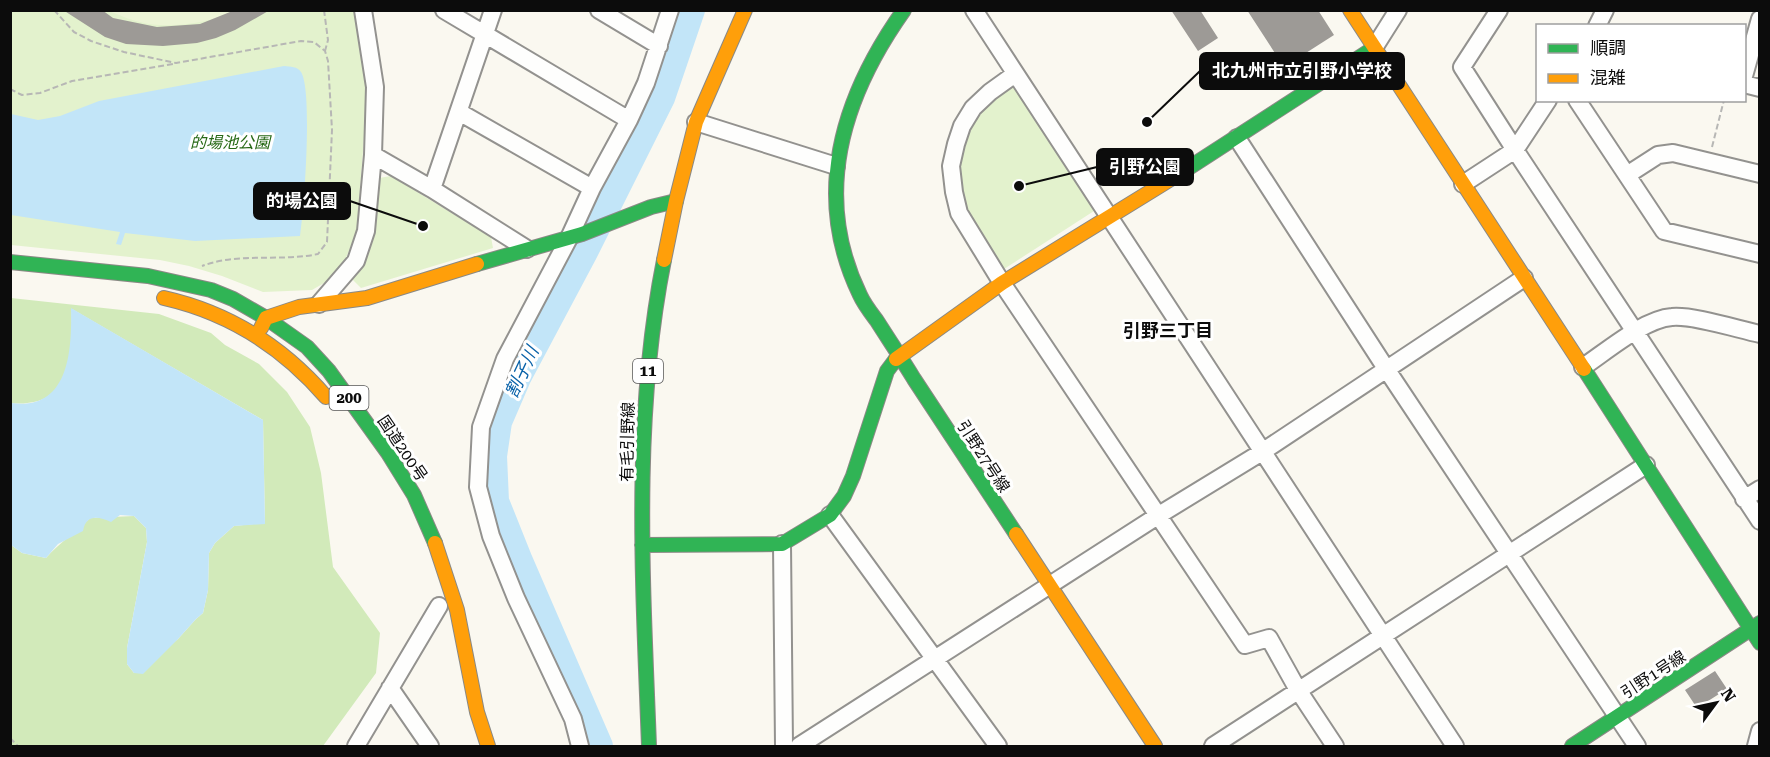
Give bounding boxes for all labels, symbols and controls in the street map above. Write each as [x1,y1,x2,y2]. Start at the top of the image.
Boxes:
legend [1536,24,1746,102]
text: 順調 [1590,37,1626,58]
callout: 北九州市立引野小学校 [1200,53,1404,89]
text: 北九州市立引野小学校 [1212,60,1392,81]
text: 混雑 [1590,67,1626,88]
park label: 的場池公園 [190,133,272,152]
callout: 引野公園 [1097,149,1193,185]
text: 引野公園 [1109,156,1181,177]
callout: 的場公園 [254,183,350,219]
text: 的場公園 [266,190,338,211]
district label: 引野三丁目 [1123,320,1213,341]
water label: 割子川 [501,341,543,401]
road number: 11 [633,359,663,383]
road number: 200 [330,386,368,410]
street label: 有毛引野線 [617,402,638,482]
street label: 国道200号 [374,412,431,485]
street label: 引野27号線 [953,417,1014,496]
street label: 引野1号線 [1617,647,1689,702]
north arrow [1686,673,1746,733]
text: N [1717,685,1739,705]

